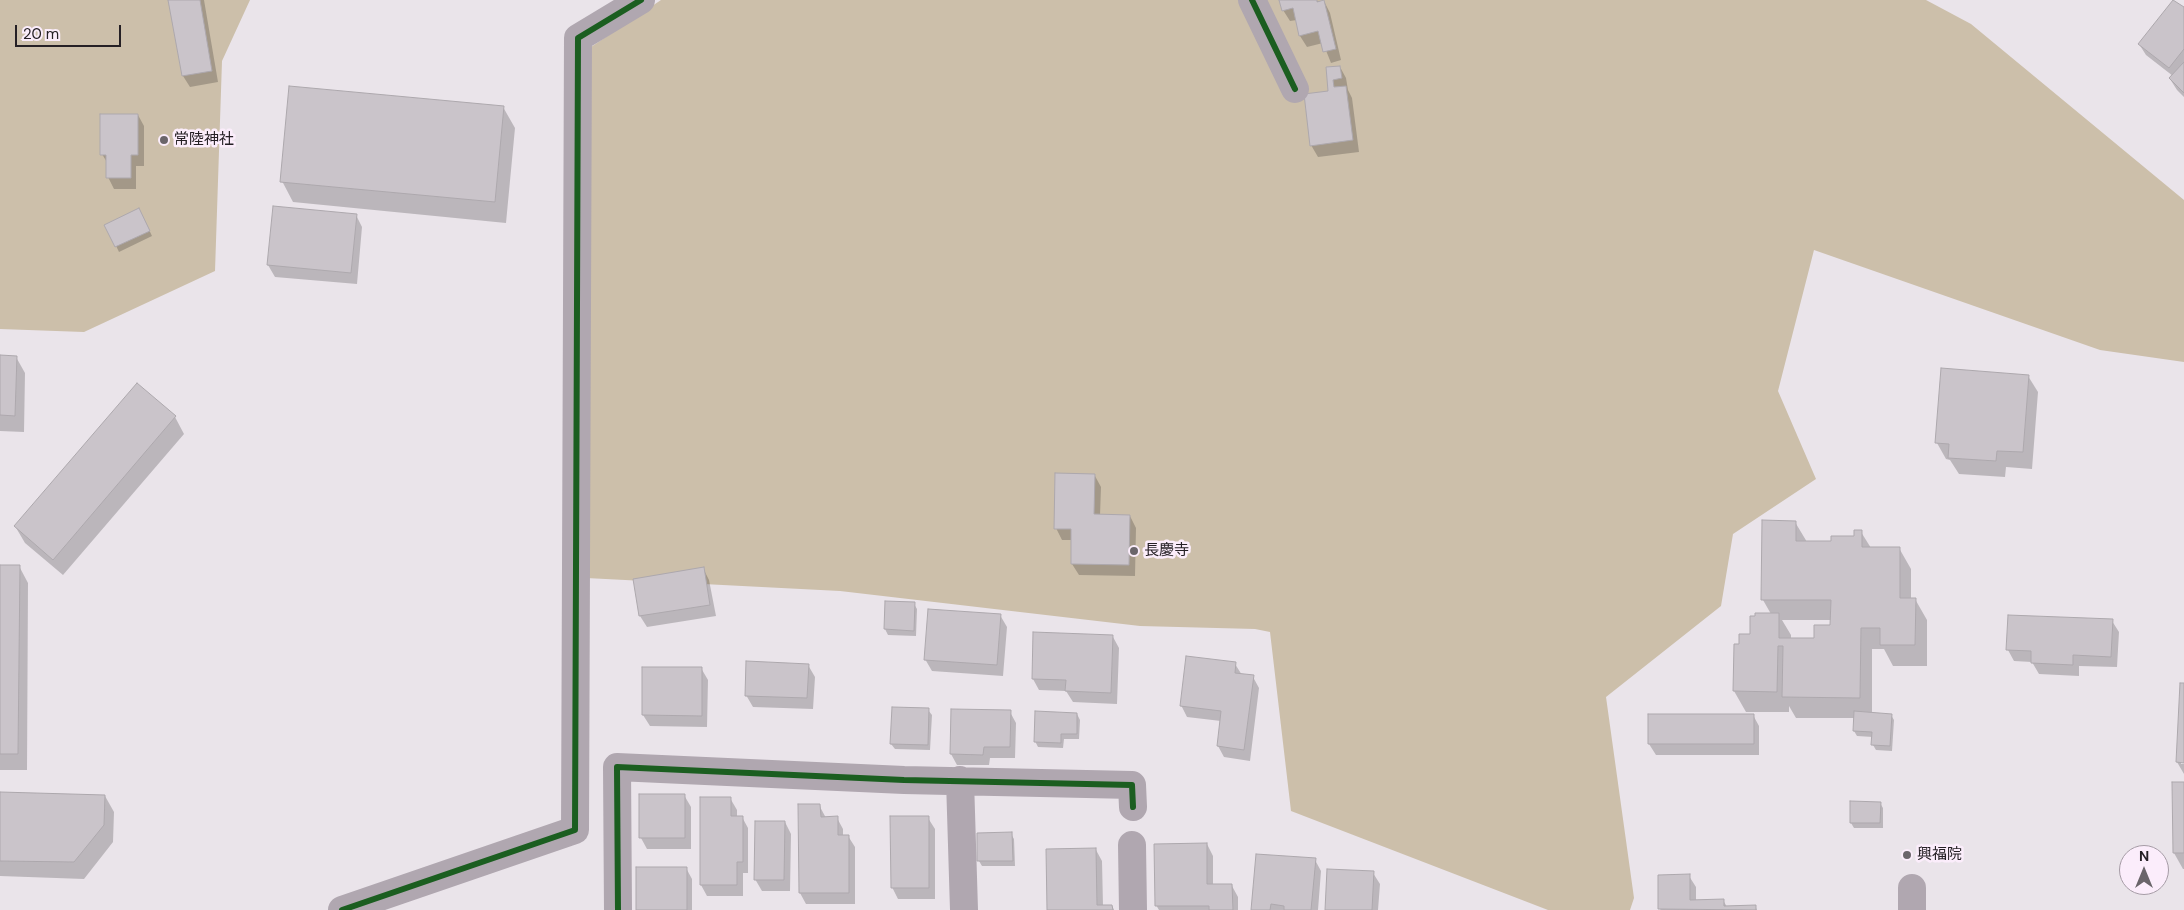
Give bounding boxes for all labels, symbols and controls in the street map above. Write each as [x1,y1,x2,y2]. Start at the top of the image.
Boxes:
scale bar [18,15,124,47]
text: 20 m [23,24,59,44]
place label: 常陸神社 [174,131,234,149]
marker: 常陸神社 [158,134,170,146]
place label: 長慶寺 [1144,542,1189,560]
marker: 長慶寺 [1128,545,1140,557]
north arrow [2119,845,2169,895]
place label: 興福院 [1917,846,1962,864]
text: N [2139,847,2149,865]
marker: 興福院 [1901,849,1913,861]

